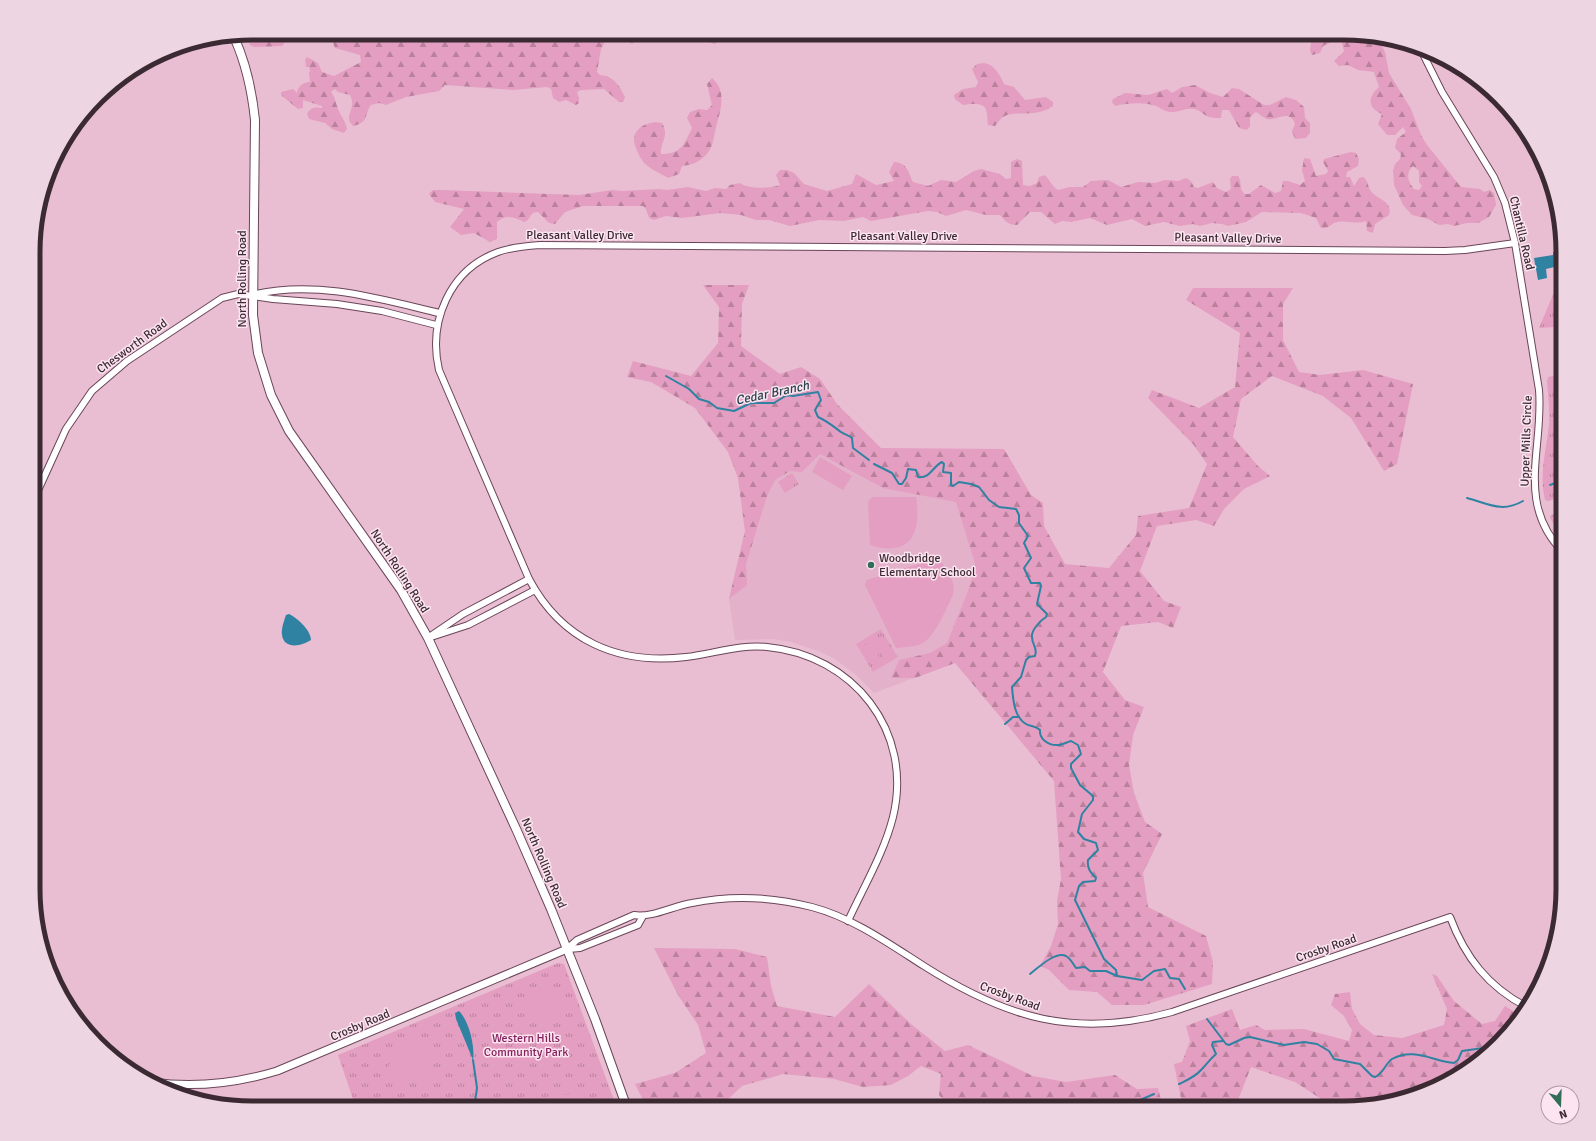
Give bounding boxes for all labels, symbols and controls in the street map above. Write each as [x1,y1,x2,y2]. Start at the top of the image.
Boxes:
street label: Chantilla Road [1506,195,1537,271]
street label: Pleasant Valley Drive [526,228,634,243]
street label: Pleasant Valley Drive [850,229,958,244]
street label: North Rolling Road [235,230,250,328]
street label: Pleasant Valley Drive [1174,230,1282,247]
street label: Chesworth Road [94,316,170,377]
water label: Cedar Branch [734,377,811,409]
street label: Upper Mills Circle [1517,395,1536,487]
street label: North Rolling Road [367,526,432,616]
place label: Woodbridge Elementary School [879,551,976,580]
marker: Woodbridge Elementary School [866,560,876,570]
street label: North Rolling Road [518,816,569,911]
street label: Crosby Road [1294,931,1358,966]
street label: Crosby Road [978,979,1042,1014]
street label: Crosby Road [328,1006,392,1045]
park label: Western Hills Community Park [484,1031,568,1060]
north arrow [1540,1085,1580,1125]
text: N [1557,1107,1569,1121]

